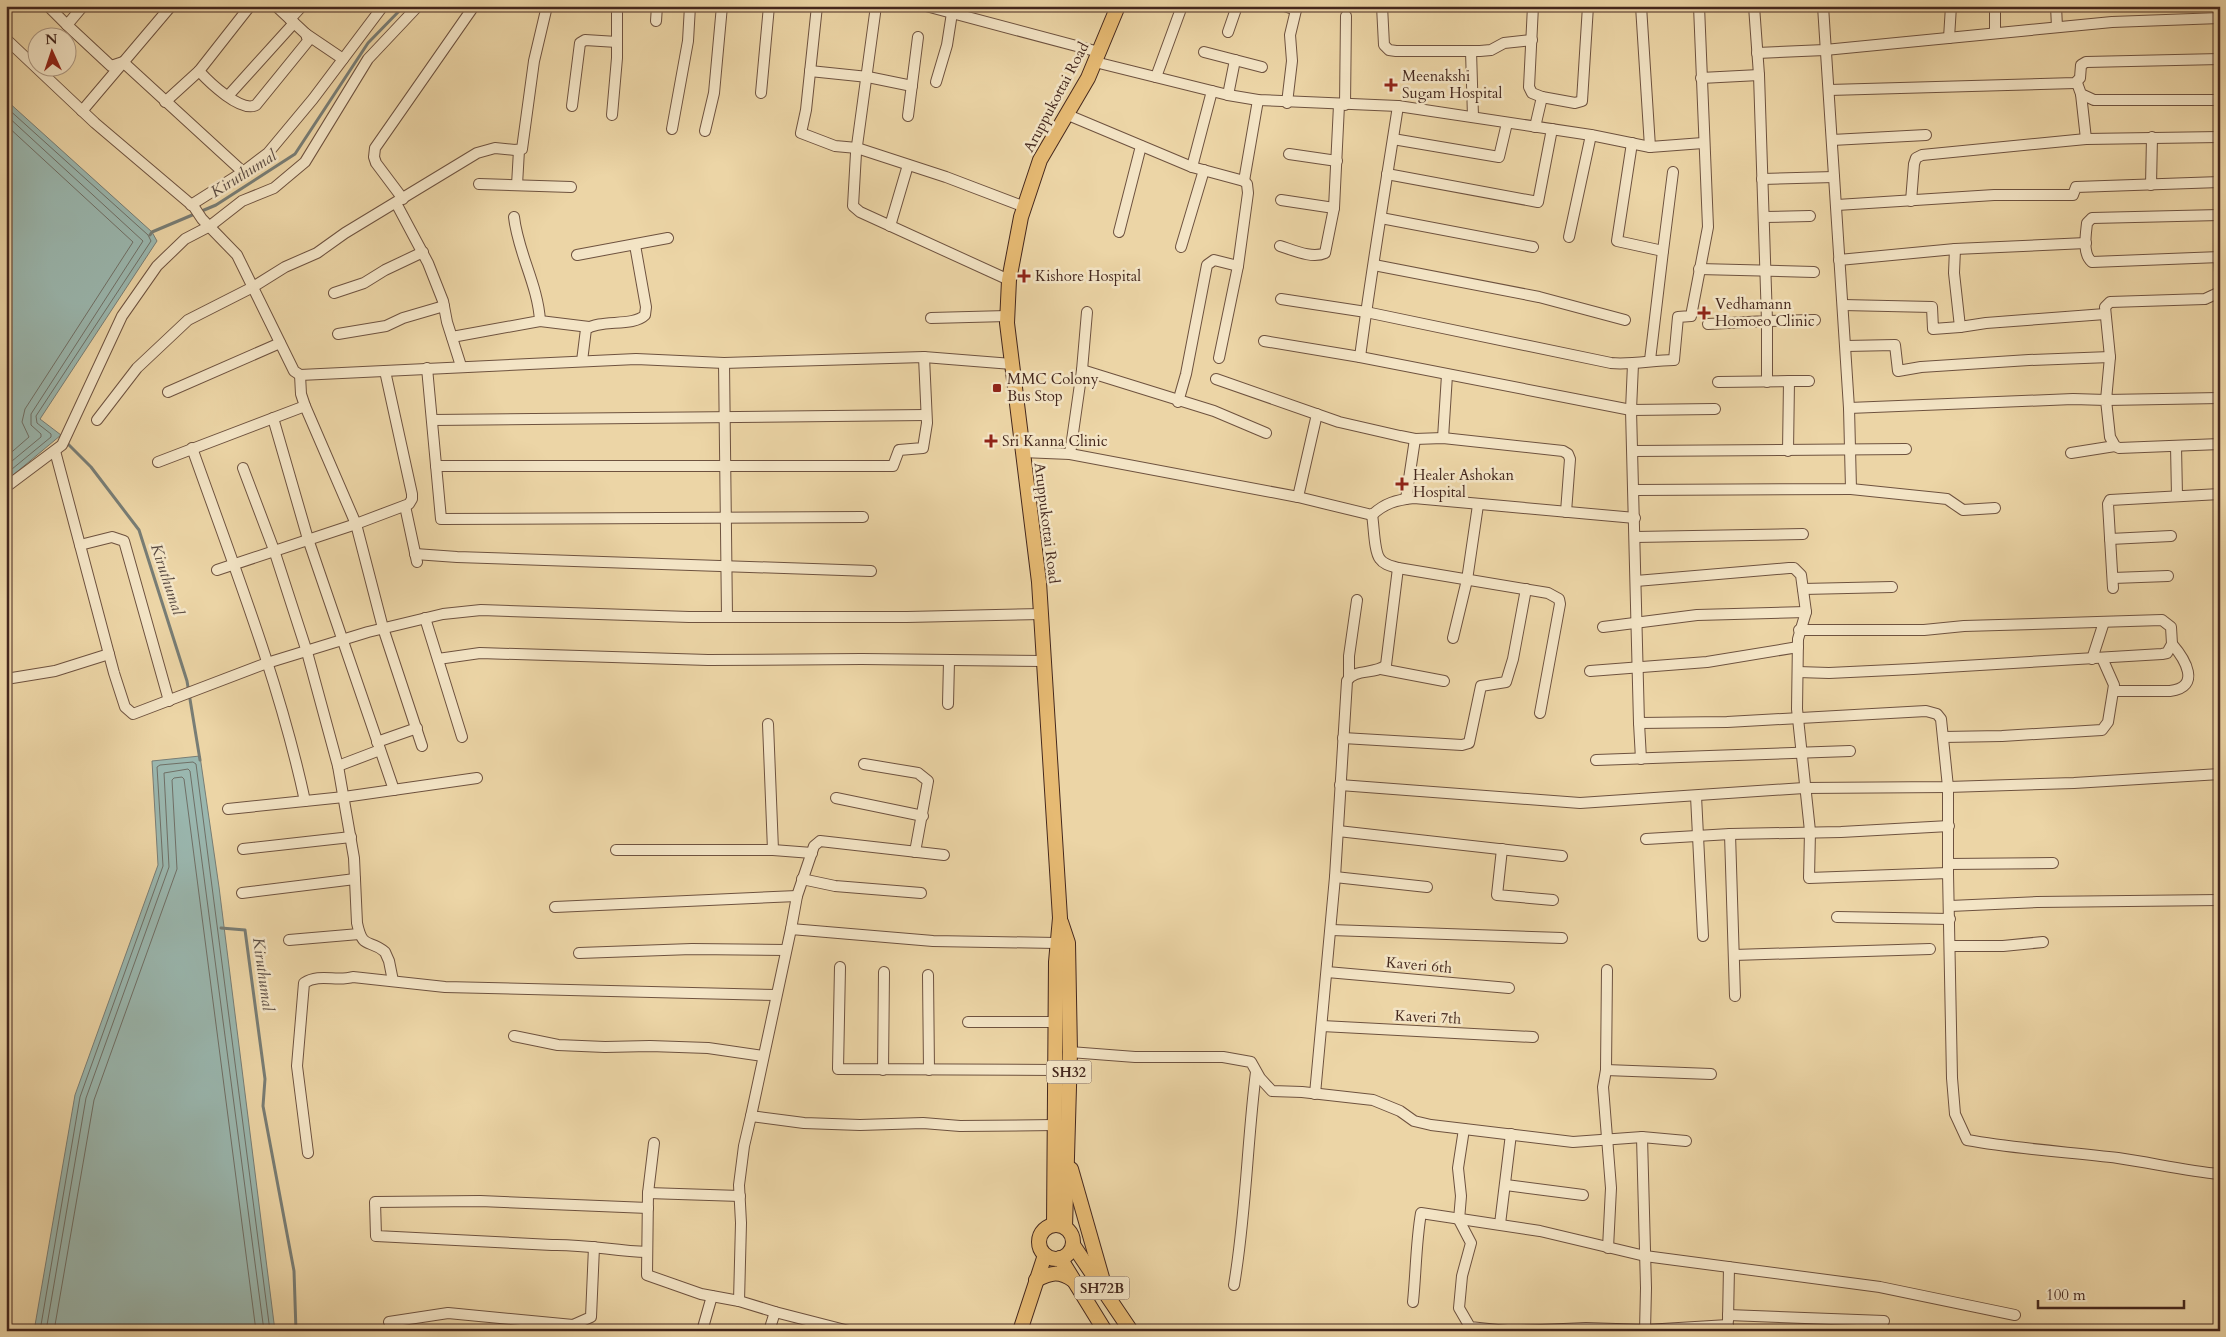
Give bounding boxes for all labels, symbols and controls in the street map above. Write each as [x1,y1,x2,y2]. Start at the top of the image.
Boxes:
north arrow [28,28,78,78]
text: N [45,30,58,49]
street label: Aruppukottai Road [1019,38,1093,156]
place label: Meenakshi Sugam Hospital [1402,66,1502,103]
marker: Meenakshi Sugam Hospital [1384,78,1398,92]
water label: Kiruthumal [206,145,281,203]
place label: Kishore Hospital [1035,266,1141,286]
marker: Kishore Hospital [1017,269,1031,283]
place label: Vedhamann Homoeo Clinic [1715,294,1815,331]
marker: Vedhamann Homoeo Clinic [1697,306,1711,320]
place label: MMC Colony Bus Stop [1007,369,1099,406]
marker: MMC Colony Bus Stop [991,382,1003,394]
place label: Sri Kanna Clinic [1002,431,1108,451]
marker: Sri Kanna Clinic [984,434,998,448]
street label: Aruppukottai Road [1030,461,1064,585]
place label: Healer Ashokan Hospital [1413,465,1514,502]
marker: Healer Ashokan Hospital [1395,477,1409,491]
water label: Kiruthumal [145,541,189,619]
water label: Kiruthumal [247,936,279,1013]
street label: Kaveri 6th [1385,952,1454,978]
street label: Kaveri 7th [1394,1005,1462,1029]
road number: SH32 [1046,1060,1092,1084]
road number: SH72B [1074,1276,1130,1300]
scale bar [2038,1277,2185,1309]
text: 100 m [2046,1285,2086,1305]

